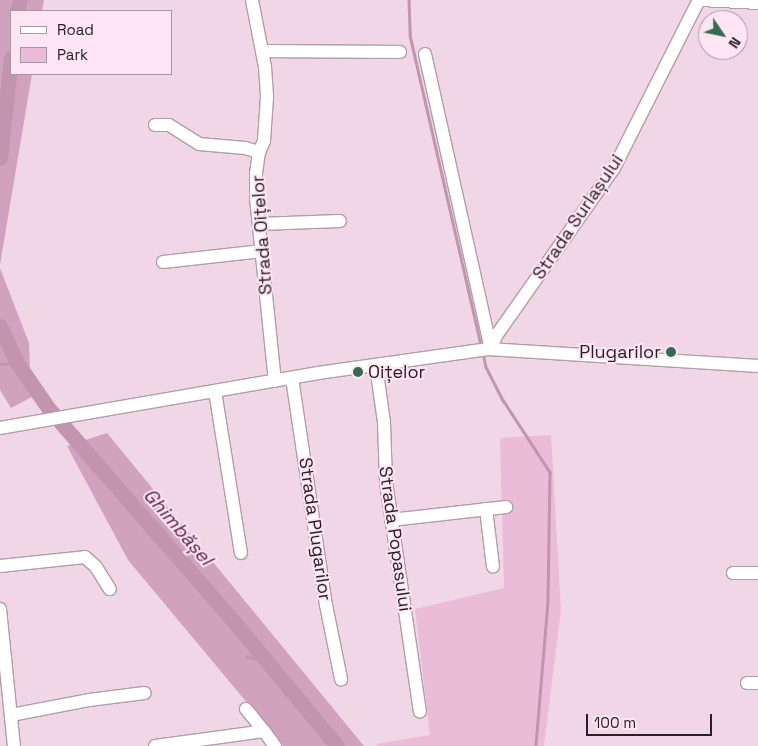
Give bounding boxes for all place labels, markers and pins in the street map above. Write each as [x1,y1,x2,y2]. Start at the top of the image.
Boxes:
place label: Plugarilor [579,341,661,363]
marker: Plugarilor [665,346,677,358]
place label: Oițelor [368,361,425,383]
marker: Oițelor [352,366,364,378]

